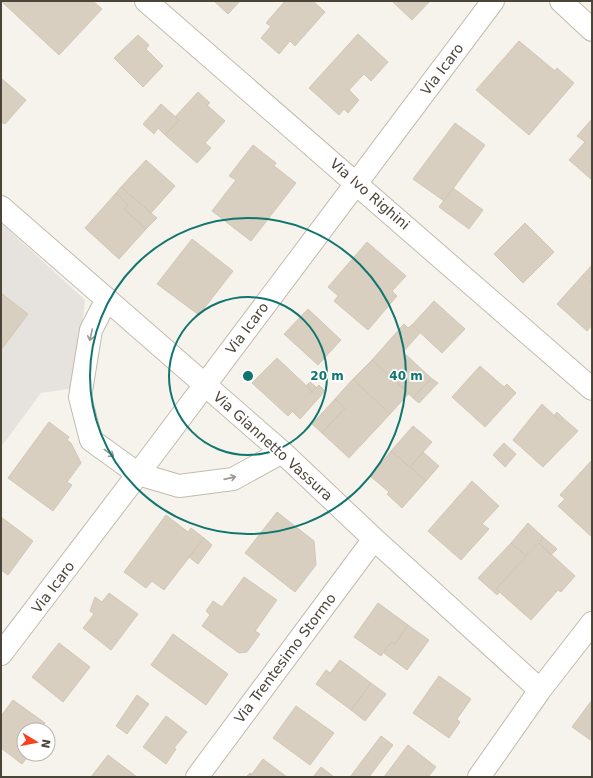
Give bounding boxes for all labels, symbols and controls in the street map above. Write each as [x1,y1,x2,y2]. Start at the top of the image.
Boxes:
street label: Via Icaro [417,40,467,98]
street label: Via Ivo Righini [327,155,413,233]
street label: Via Icaro [222,299,272,357]
one-way arrow [86,328,94,341]
centre of rings [241,369,255,383]
text: 20 m [310,369,344,383]
text: 40 m [389,369,423,383]
street label: Via Giannetto Vassura [210,388,336,504]
one-way arrow [103,449,114,457]
one-way arrow [223,474,236,482]
street label: Via Icaro [28,558,78,616]
street label: Via Trentesimo Stormo [231,590,339,726]
north arrow [16,722,56,762]
text: N [38,738,53,749]

